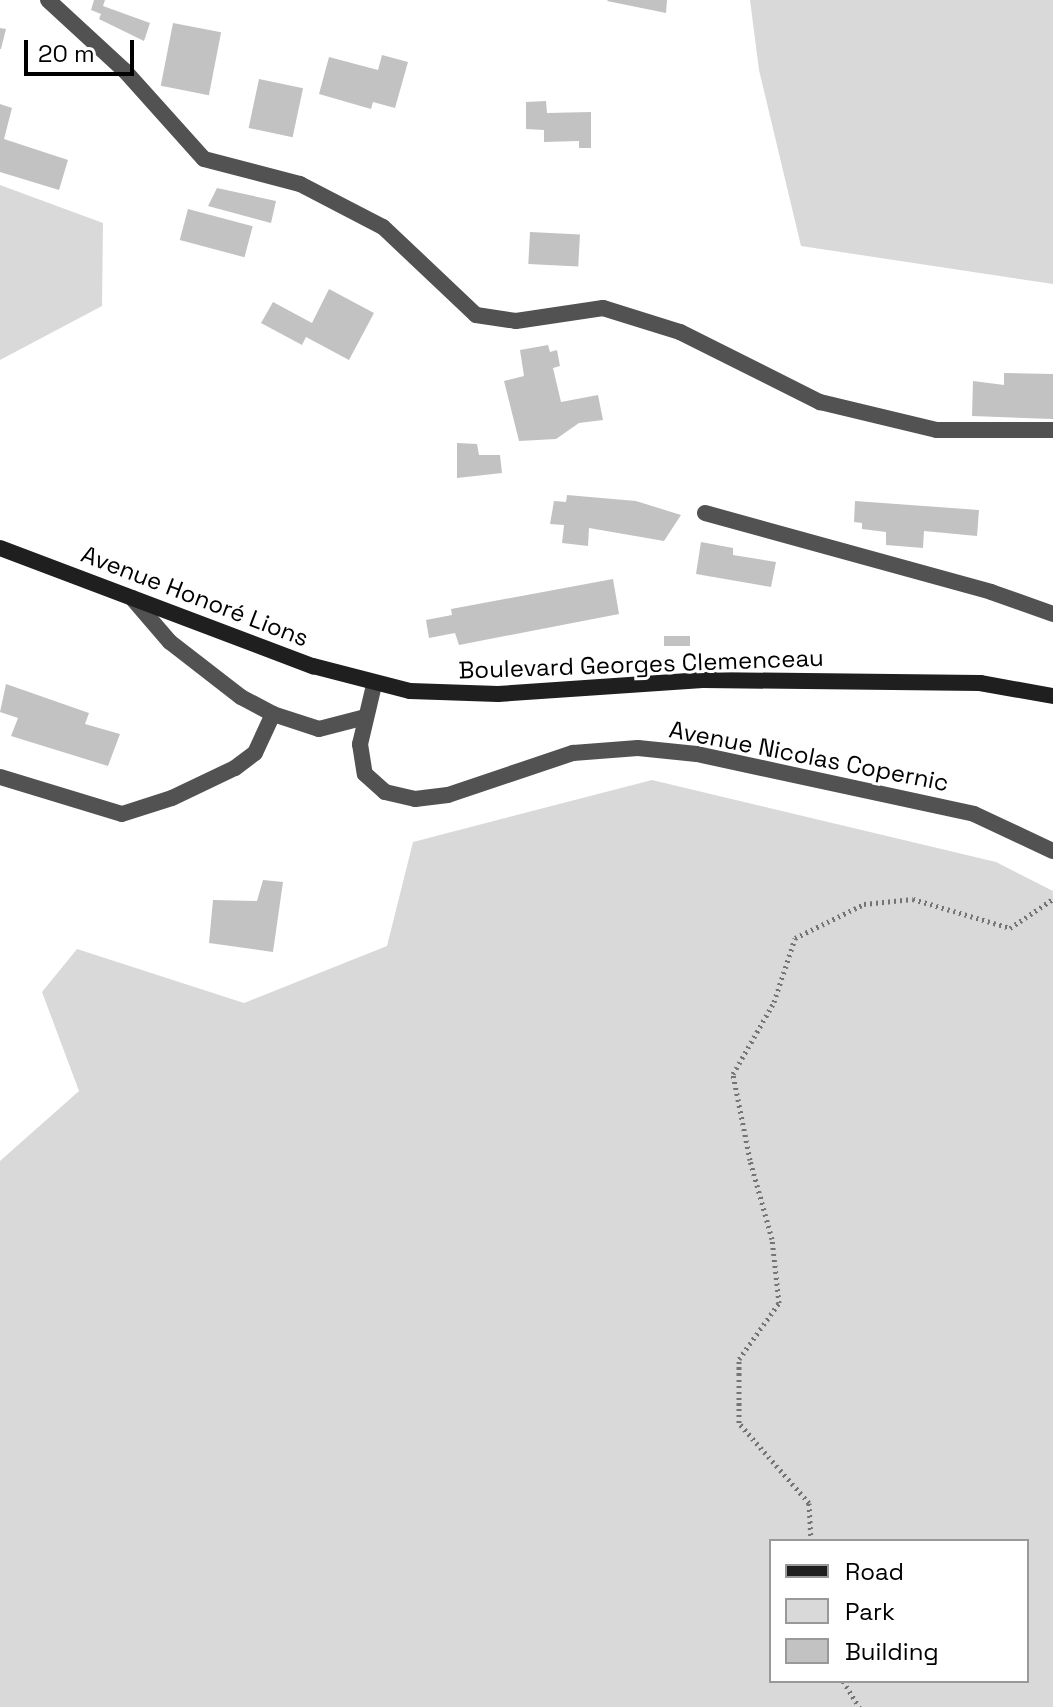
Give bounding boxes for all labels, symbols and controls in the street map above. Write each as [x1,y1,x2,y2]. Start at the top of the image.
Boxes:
scale bar [28,24,138,74]
text: 20 m [38,38,95,69]
street label: Avenue Honoré Lions [77,539,313,653]
street label: Boulevard Georges Clemenceau [458,643,824,685]
street label: Avenue Nicolas Copernic [667,715,951,797]
legend [769,1539,1029,1683]
text: Road [845,1556,904,1587]
text: Park [845,1596,895,1627]
text: Building [845,1636,939,1667]

